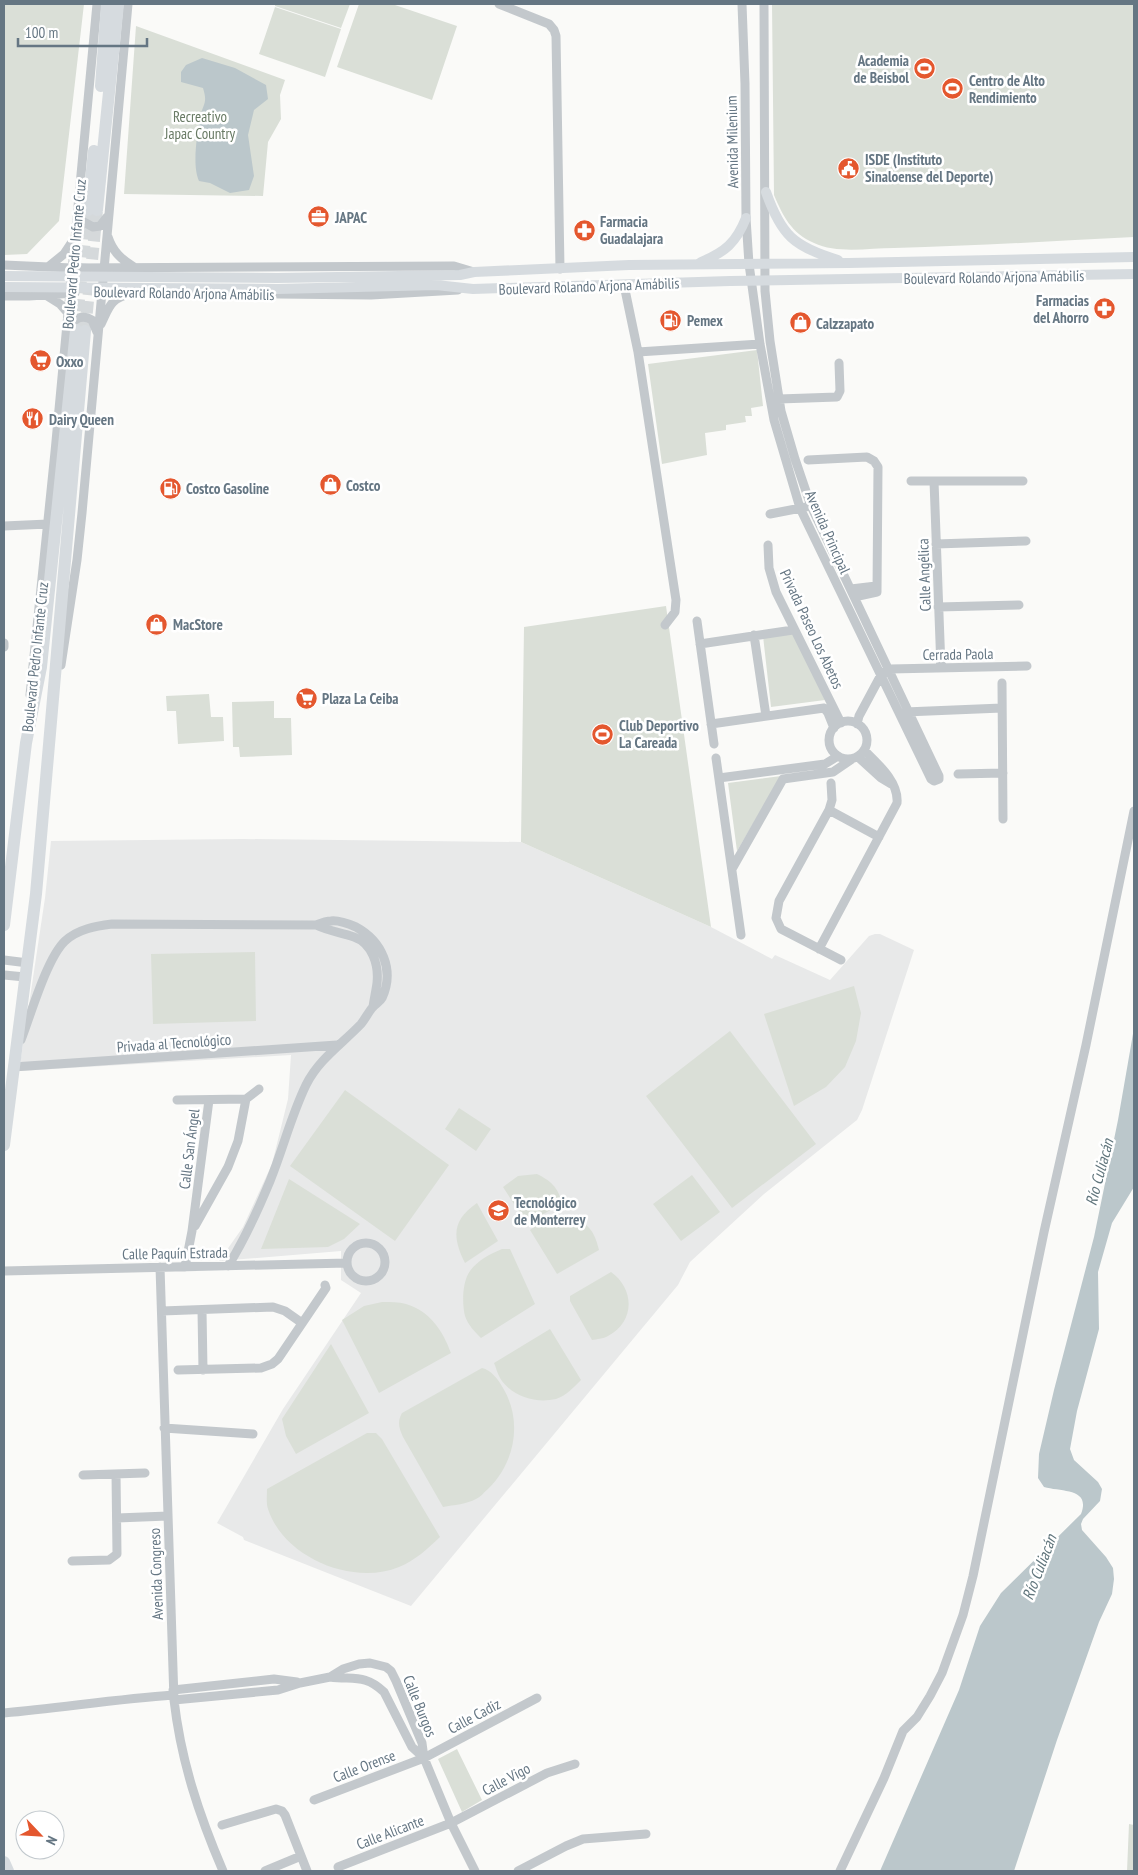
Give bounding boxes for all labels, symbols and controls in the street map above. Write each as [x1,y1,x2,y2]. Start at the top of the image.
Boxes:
scale bar [18,15,146,47]
text: 100 m [25,23,58,42]
place label: Academia de Beisbol [853,51,909,87]
sports icon: Academia de Beisbol [913,57,937,81]
place label: Centro de Alto Rendimiento [969,71,1045,107]
sports icon: Centro de Alto Rendimiento [941,77,965,101]
street label: Avenida Milenium [722,95,742,189]
park label: Recreativo Japac Country [164,107,235,143]
place label: ISDE (Instituto Sinaloense del Deporte) [865,150,993,186]
public building icon: ISDE (Instituto Sinaloense del Deporte) [837,156,861,180]
street label: Boulevard Pedro Infante Cruz [58,178,90,330]
office icon: JAPAC [307,205,331,229]
place label: JAPAC [334,208,367,227]
place label: Farmacia Guadalajara [600,212,663,248]
pharmacy icon: Farmacia Guadalajara [572,218,596,242]
street label: Boulevard Rolando Arjona Amábilis [903,266,1085,288]
street label: Boulevard Rolando Arjona Amábilis [498,273,680,299]
street label: Boulevard Rolando Arjona Amábilis [93,282,275,304]
place label: Farmacias del Ahorro [1033,291,1089,327]
pharmacy icon: Farmacias del Ahorro [1093,297,1117,321]
fuel station icon: Pemex [659,308,683,332]
place label: Pemex [687,311,723,330]
shop icon: Calzzapato [788,311,812,335]
place label: Calzzapato [816,314,874,333]
supermarket icon: Oxxo [28,349,52,373]
place label: Oxxo [56,352,84,371]
restaurant icon: Dairy Queen [21,407,45,431]
place label: Dairy Queen [49,410,114,429]
shop icon: Costco [318,473,342,497]
fuel station icon: Costco Gasoline [158,476,182,500]
place label: Costco [346,476,381,495]
place label: Costco Gasoline [186,479,269,498]
street label: Avenida Principal [801,487,855,577]
street label: Calle Angélica [913,538,935,612]
street label: Privada Paseo Los Abetos [776,566,848,692]
street label: Boulevard Pedro Infante Cruz [18,581,52,733]
shop icon: MacStore [145,612,169,636]
place label: MacStore [173,615,223,634]
street label: Cerrada Paola [922,644,994,664]
supermarket icon: Plaza La Ceiba [294,686,318,710]
place label: Plaza La Ceiba [322,689,399,708]
place label: Club Deportivo La Careada [619,716,699,752]
sports icon: Club Deportivo La Careada [591,722,615,746]
street label: Privada al Tecnológico [116,1030,232,1056]
street label: Calle San Ángel [175,1107,203,1190]
water label: Río Culiacán [1081,1136,1118,1208]
place label: Tecnológico de Monterrey [514,1193,586,1229]
school or university icon: Tecnológico de Monterrey [486,1199,510,1223]
street label: Calle Paquín Estrada [122,1243,228,1263]
street label: Avenida Congreso [145,1528,167,1620]
water label: Río Culiacán [1017,1531,1061,1602]
street label: Calle Burgos [399,1672,441,1740]
street label: Calle Cadiz [444,1694,504,1738]
street label: Calle Orense [330,1745,398,1787]
street label: Calle Vigo [479,1758,533,1800]
north arrow [15,1810,65,1860]
street label: Calle Alicante [354,1810,426,1854]
text: N [42,1833,62,1848]

